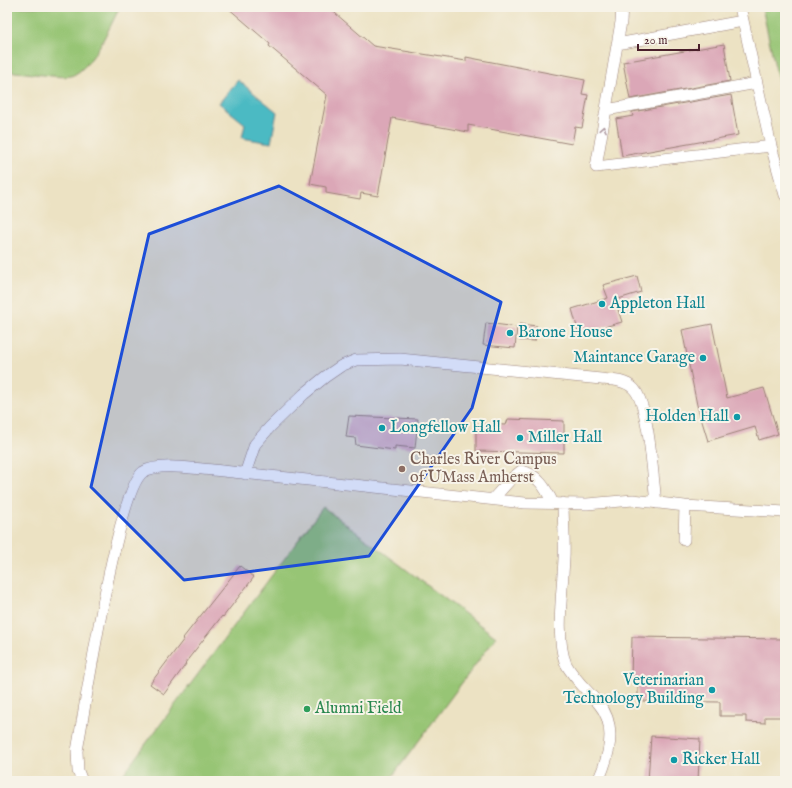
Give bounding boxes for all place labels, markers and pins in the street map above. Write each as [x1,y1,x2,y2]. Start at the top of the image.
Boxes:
place label: Appleton Hall [609,294,706,314]
marker: Appleton Hall [597,299,607,309]
place label: Barone House [518,323,613,343]
marker: Barone House [505,328,515,338]
place label: Maintance Garage [573,348,695,368]
marker: Maintance Garage [698,353,708,363]
place label: Holden Hall [645,407,730,427]
marker: Holden Hall [732,412,742,422]
place label: Longfellow Hall [390,418,502,438]
marker: Longfellow Hall [377,423,387,433]
place label: Miller Hall [528,428,603,448]
marker: Miller Hall [515,433,525,443]
place label: Charles River Campus of UMass Amherst [410,450,557,488]
marker: Charles River Campus of UMass Amherst [397,464,407,474]
place label: Veterinarian Technology Building [563,671,704,709]
marker: Veterinarian Technology Building [707,685,717,695]
place label: Alumni Field [314,699,402,719]
marker: Alumni Field [302,704,312,714]
place label: Ricker Hall [682,750,760,770]
marker: Ricker Hall [669,755,679,765]

